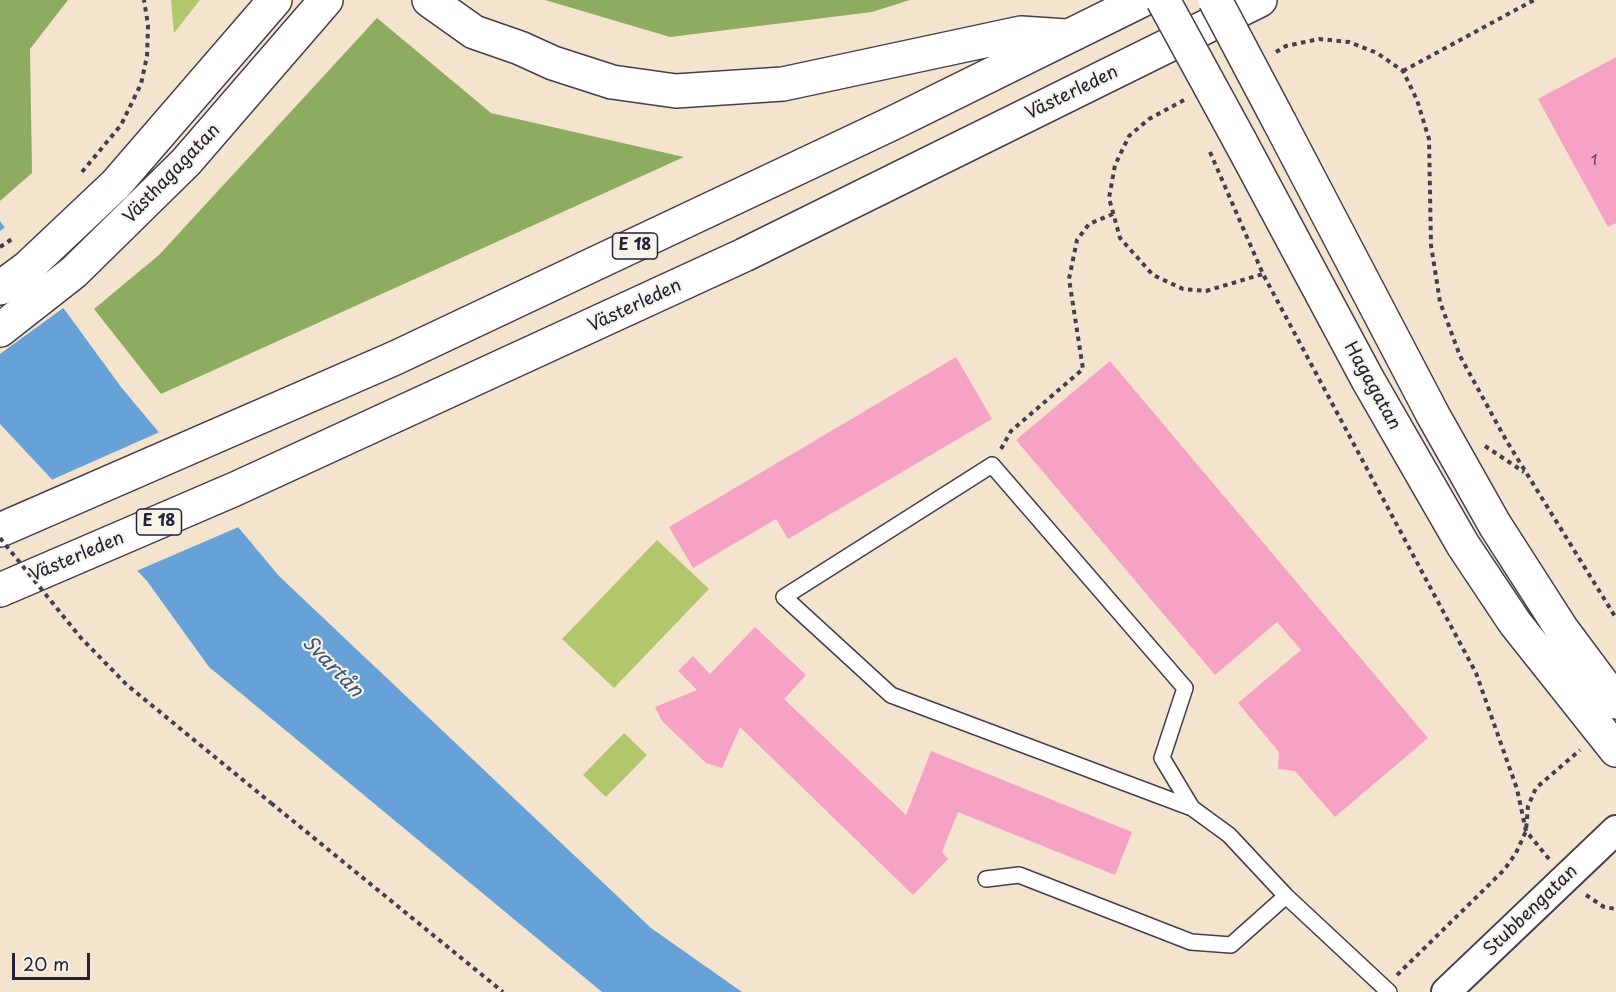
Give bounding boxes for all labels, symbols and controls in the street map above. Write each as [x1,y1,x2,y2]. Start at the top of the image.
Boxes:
street label: Västerleden [1022,61,1122,125]
street label: Västhagagatan [119,120,225,228]
house number: 1 [1591,152,1597,170]
road number: E 18 [612,233,658,259]
street label: Västerleden [585,275,685,337]
street label: Hagagatan [1339,338,1405,434]
road number: E 18 [136,509,182,535]
street label: Västerleden [27,527,127,587]
water label: Svartån [297,631,367,703]
street label: Stubbengatan [1480,861,1582,961]
scale bar [15,941,93,979]
text: 20 m [23,950,69,977]

